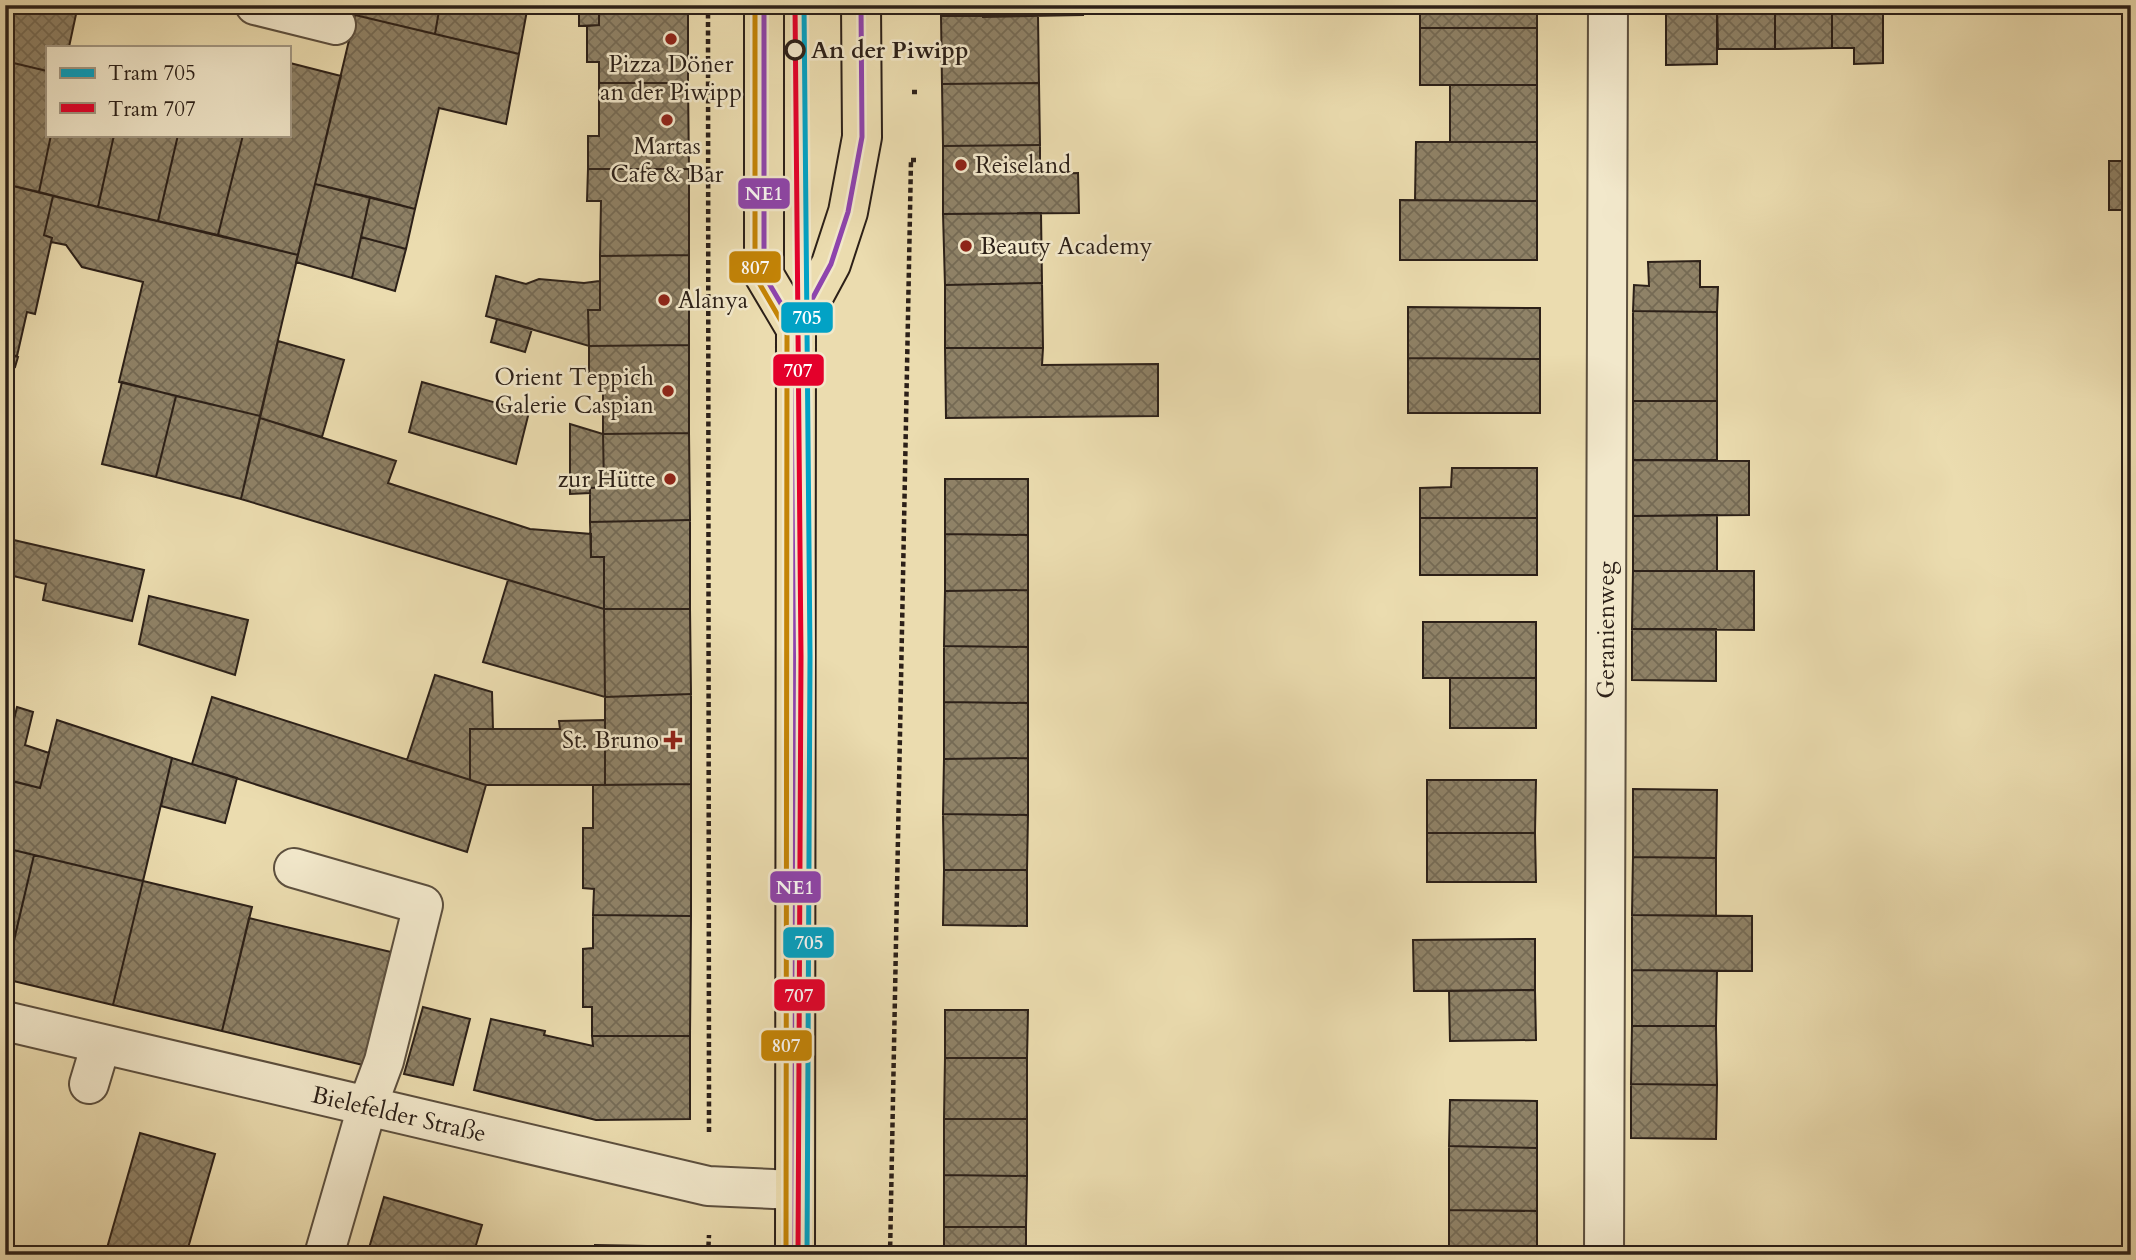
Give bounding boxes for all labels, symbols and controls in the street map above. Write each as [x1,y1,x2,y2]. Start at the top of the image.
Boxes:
marker: Pizza Döner an der Piwipp [663,31,679,47]
place label: An der Piwipp [811,34,969,67]
marker: An der Piwipp [785,40,805,60]
legend [46,46,290,136]
place label: Pizza Döner an der Piwipp [600,48,742,109]
text: Tram 705 [108,59,196,88]
text: Tram 707 [108,95,196,124]
marker: Martas Cafe & Bar [659,112,675,128]
place label: Martas Cafe & Bar [610,130,724,191]
place label: Reiseland [975,149,1071,182]
marker: Reiseland [953,157,969,173]
line badge: NE1 [737,177,791,210]
text: NE1 [745,181,783,207]
place label: Beauty Academy [980,230,1153,263]
marker: Beauty Academy [958,238,974,254]
line badge: 807 [728,250,782,284]
text: 807 [740,255,770,281]
place label: Alanya [678,284,749,317]
marker: Alanya [656,292,672,308]
line badge: 705 [780,301,834,334]
text: 705 [792,305,822,331]
line badge: 707 [772,353,825,387]
text: 707 [783,358,813,384]
place label: Orient Teppich Galerie Caspian [494,361,654,422]
marker: Orient Teppich Galerie Caspian [660,383,676,399]
place label: zur Hütte [558,463,656,496]
marker: zur Hütte [662,471,678,487]
street label: Geranienweg [1590,561,1623,699]
place label: St. Bruno [562,724,659,757]
marker: St. Bruno [665,732,681,748]
line badge: NE1 [769,870,822,904]
text: NE1 [776,875,814,901]
line badge: 705 [782,926,835,959]
text: 705 [794,930,824,956]
line badge: 707 [773,978,826,1012]
text: 707 [784,983,814,1009]
line badge: 807 [760,1029,813,1062]
text: 807 [771,1033,801,1059]
street label: Bielefelder Straße [308,1078,489,1151]

